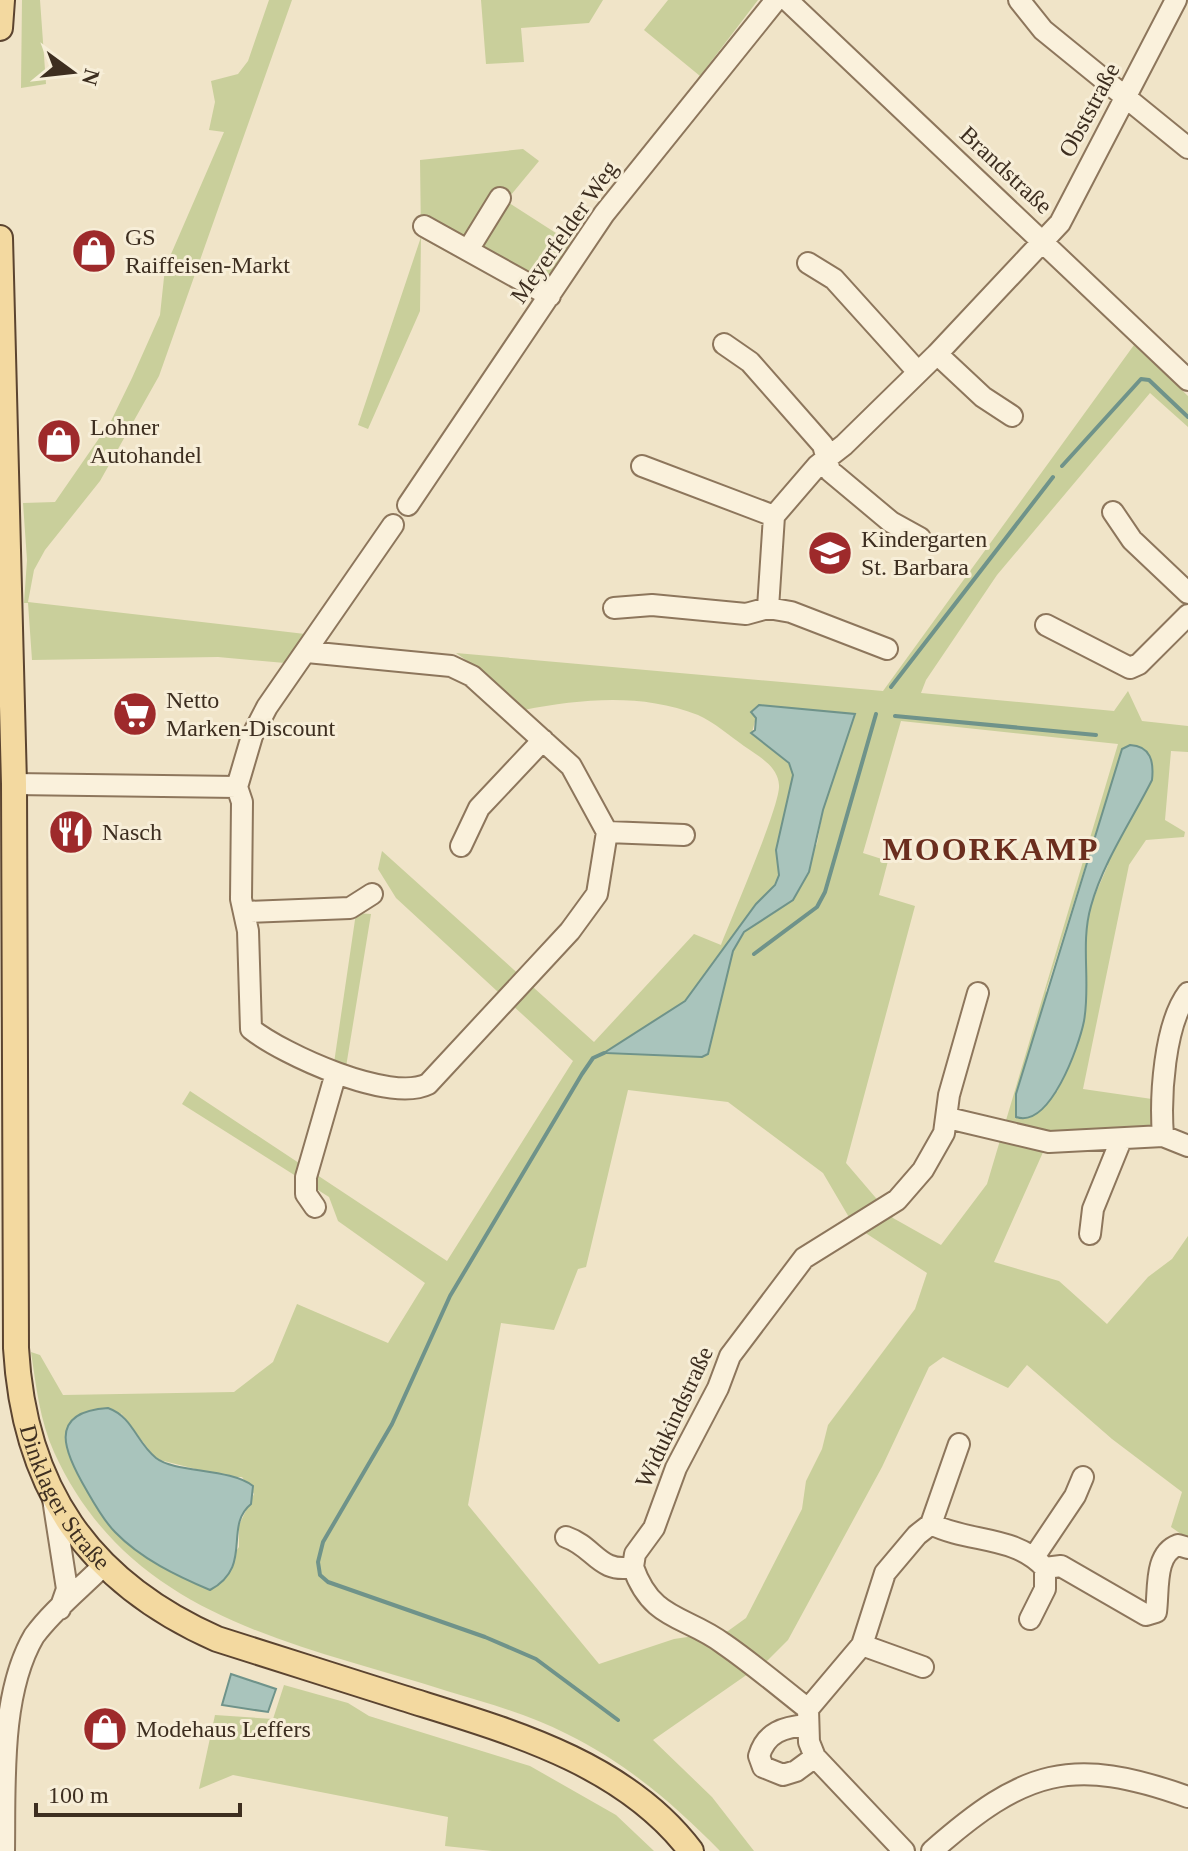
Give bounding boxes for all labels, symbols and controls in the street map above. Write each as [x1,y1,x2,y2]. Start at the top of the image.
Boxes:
north arrow [32,32,112,112]
street label: Obststraße [1053,59,1125,161]
text: N [77,66,105,88]
street label: Brandstraße [955,121,1057,219]
street label: Meyerfelder Weg [505,156,623,308]
place label: GS Raiffeisen-Markt [125,224,290,278]
shop icon: GS Raiffeisen-Markt [70,227,118,275]
place label: Lohner Autohandel [90,414,202,468]
shop icon: Lohner Autohandel [35,417,83,465]
place label: Kindergarten St. Barbara [861,526,987,580]
school or university icon: Kindergarten St. Barbara [806,529,854,577]
place label: Netto Marken-Discount [166,687,336,741]
supermarket icon: Netto Marken-Discount [111,690,159,738]
restaurant icon: Nasch [47,808,95,856]
place label: Nasch [102,819,162,845]
district label: MOORKAMP [883,831,1099,867]
street label: Widukindstraße [630,1342,718,1492]
street label: Dinklager Straße [15,1422,115,1575]
shop icon: Modehaus Leffers [81,1705,129,1753]
place label: Modehaus Leffers [136,1716,311,1742]
scale bar [36,1767,240,1817]
text: 100 m [48,1782,109,1808]

